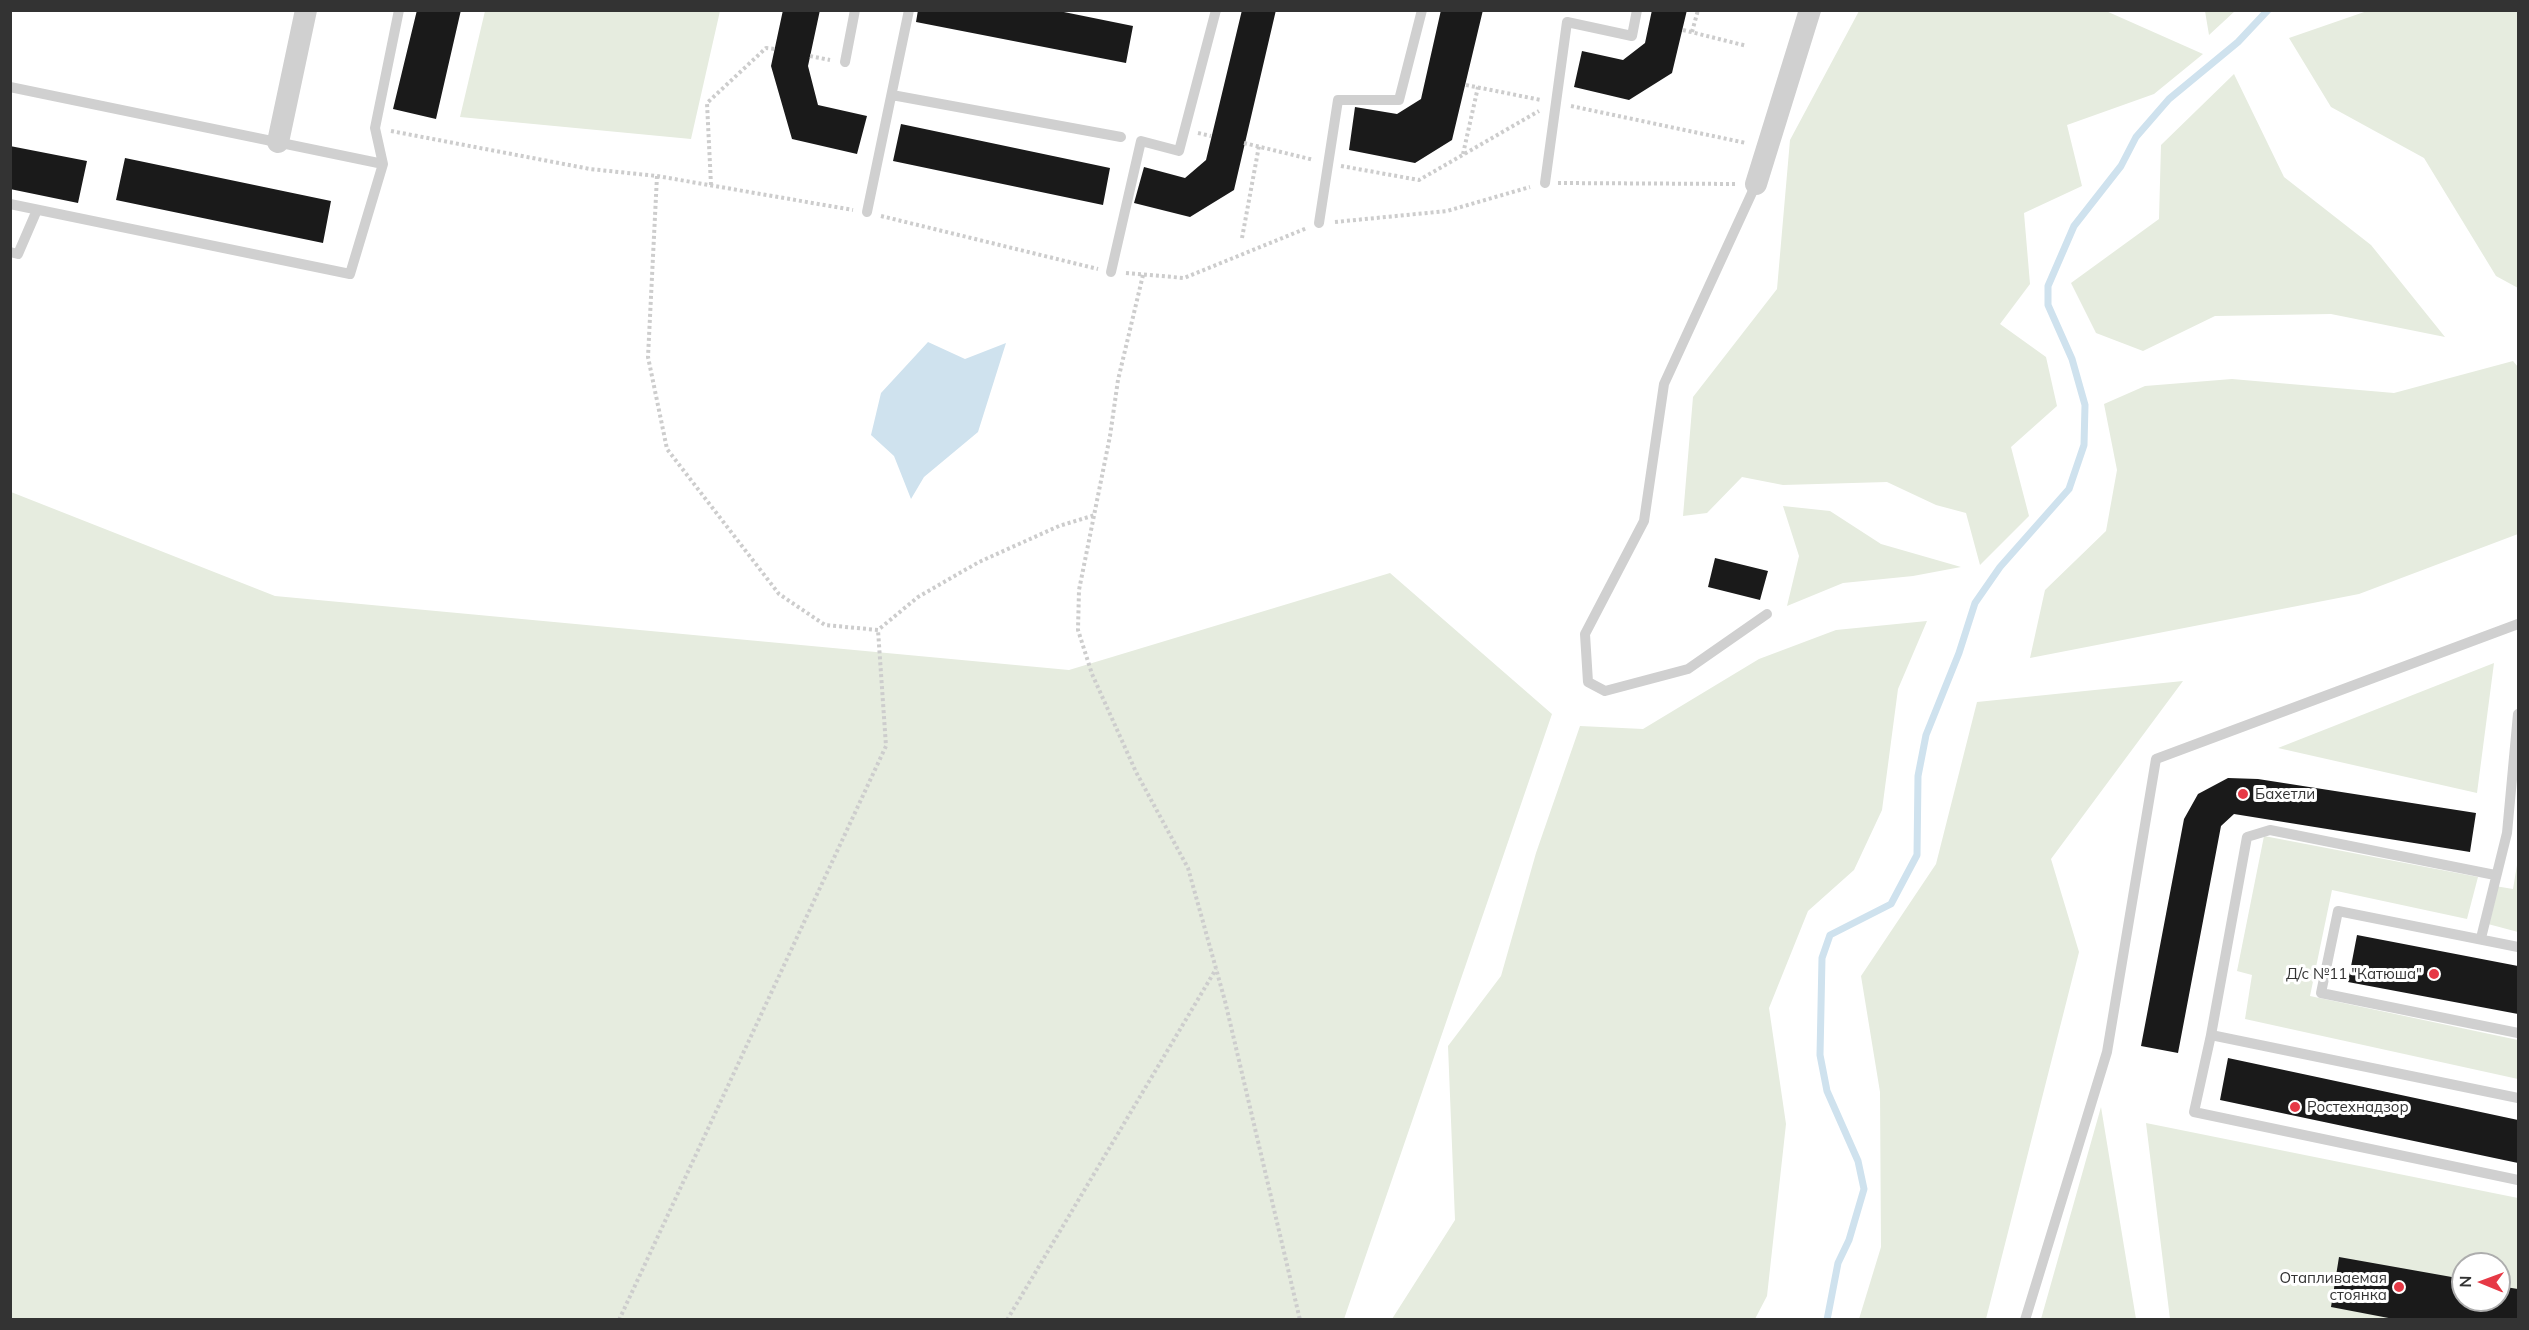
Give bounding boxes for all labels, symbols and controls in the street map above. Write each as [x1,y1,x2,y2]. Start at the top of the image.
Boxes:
place label: Бахетли [2255,785,2315,803]
marker: Бахетли [2236,787,2250,801]
place label: Д/с №11 "Катюша" [2286,965,2422,983]
marker: Д/с №11 "Катюша" [2427,967,2441,981]
place label: Ростехнадзор [2307,1098,2409,1116]
marker: Ростехнадзор [2288,1100,2302,1114]
north arrow [2451,1252,2511,1312]
place label: Отапливаемая стоянка [2279,1269,2387,1304]
text: N [2455,1276,2475,1288]
marker: Отапливаемая стоянка [2392,1280,2406,1294]

